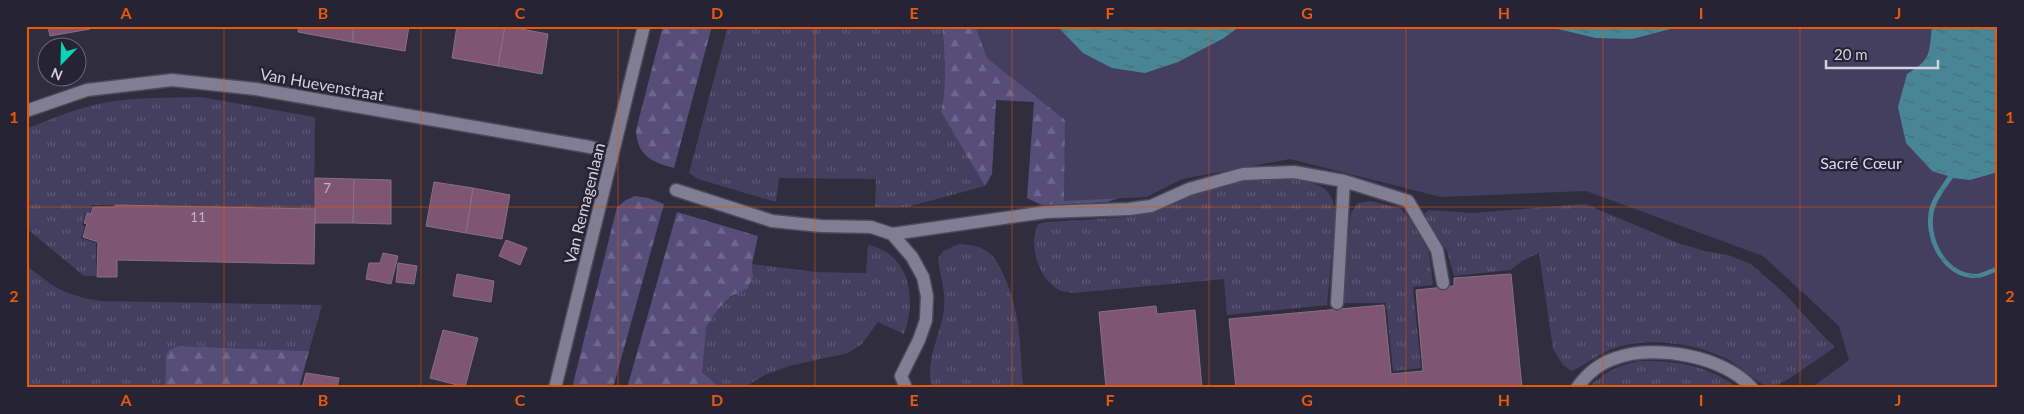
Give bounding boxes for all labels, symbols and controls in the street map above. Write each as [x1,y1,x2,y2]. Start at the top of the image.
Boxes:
text: A [119,3,132,22]
text: B [318,3,328,22]
text: C [515,3,526,22]
text: D [711,3,723,22]
text: E [909,3,919,22]
text: F [1105,3,1115,22]
text: G [1301,3,1313,22]
text: H [1498,3,1510,22]
text: I [1699,3,1703,22]
text: J [1895,3,1901,22]
north arrow [38,38,88,88]
scale bar [1826,38,1939,70]
text: 20 m [1834,45,1868,63]
text: N [48,64,65,84]
street label: Van Huevenstraat [259,64,386,104]
text: 1 [9,107,19,126]
text: 1 [2005,107,2015,126]
street label: Van Remagenlaan [560,141,608,265]
park label: Sacré Cœur [1820,153,1902,172]
house number: 7 [323,179,331,196]
house number: 11 [190,208,206,225]
text: 2 [9,286,19,305]
text: 2 [2005,286,2015,305]
text: A [119,390,132,409]
text: B [318,390,328,409]
text: C [515,390,526,409]
text: D [711,390,723,409]
text: E [909,390,919,409]
text: F [1105,390,1115,409]
text: G [1301,390,1313,409]
text: H [1498,390,1510,409]
text: I [1699,390,1703,409]
text: J [1895,390,1901,409]

